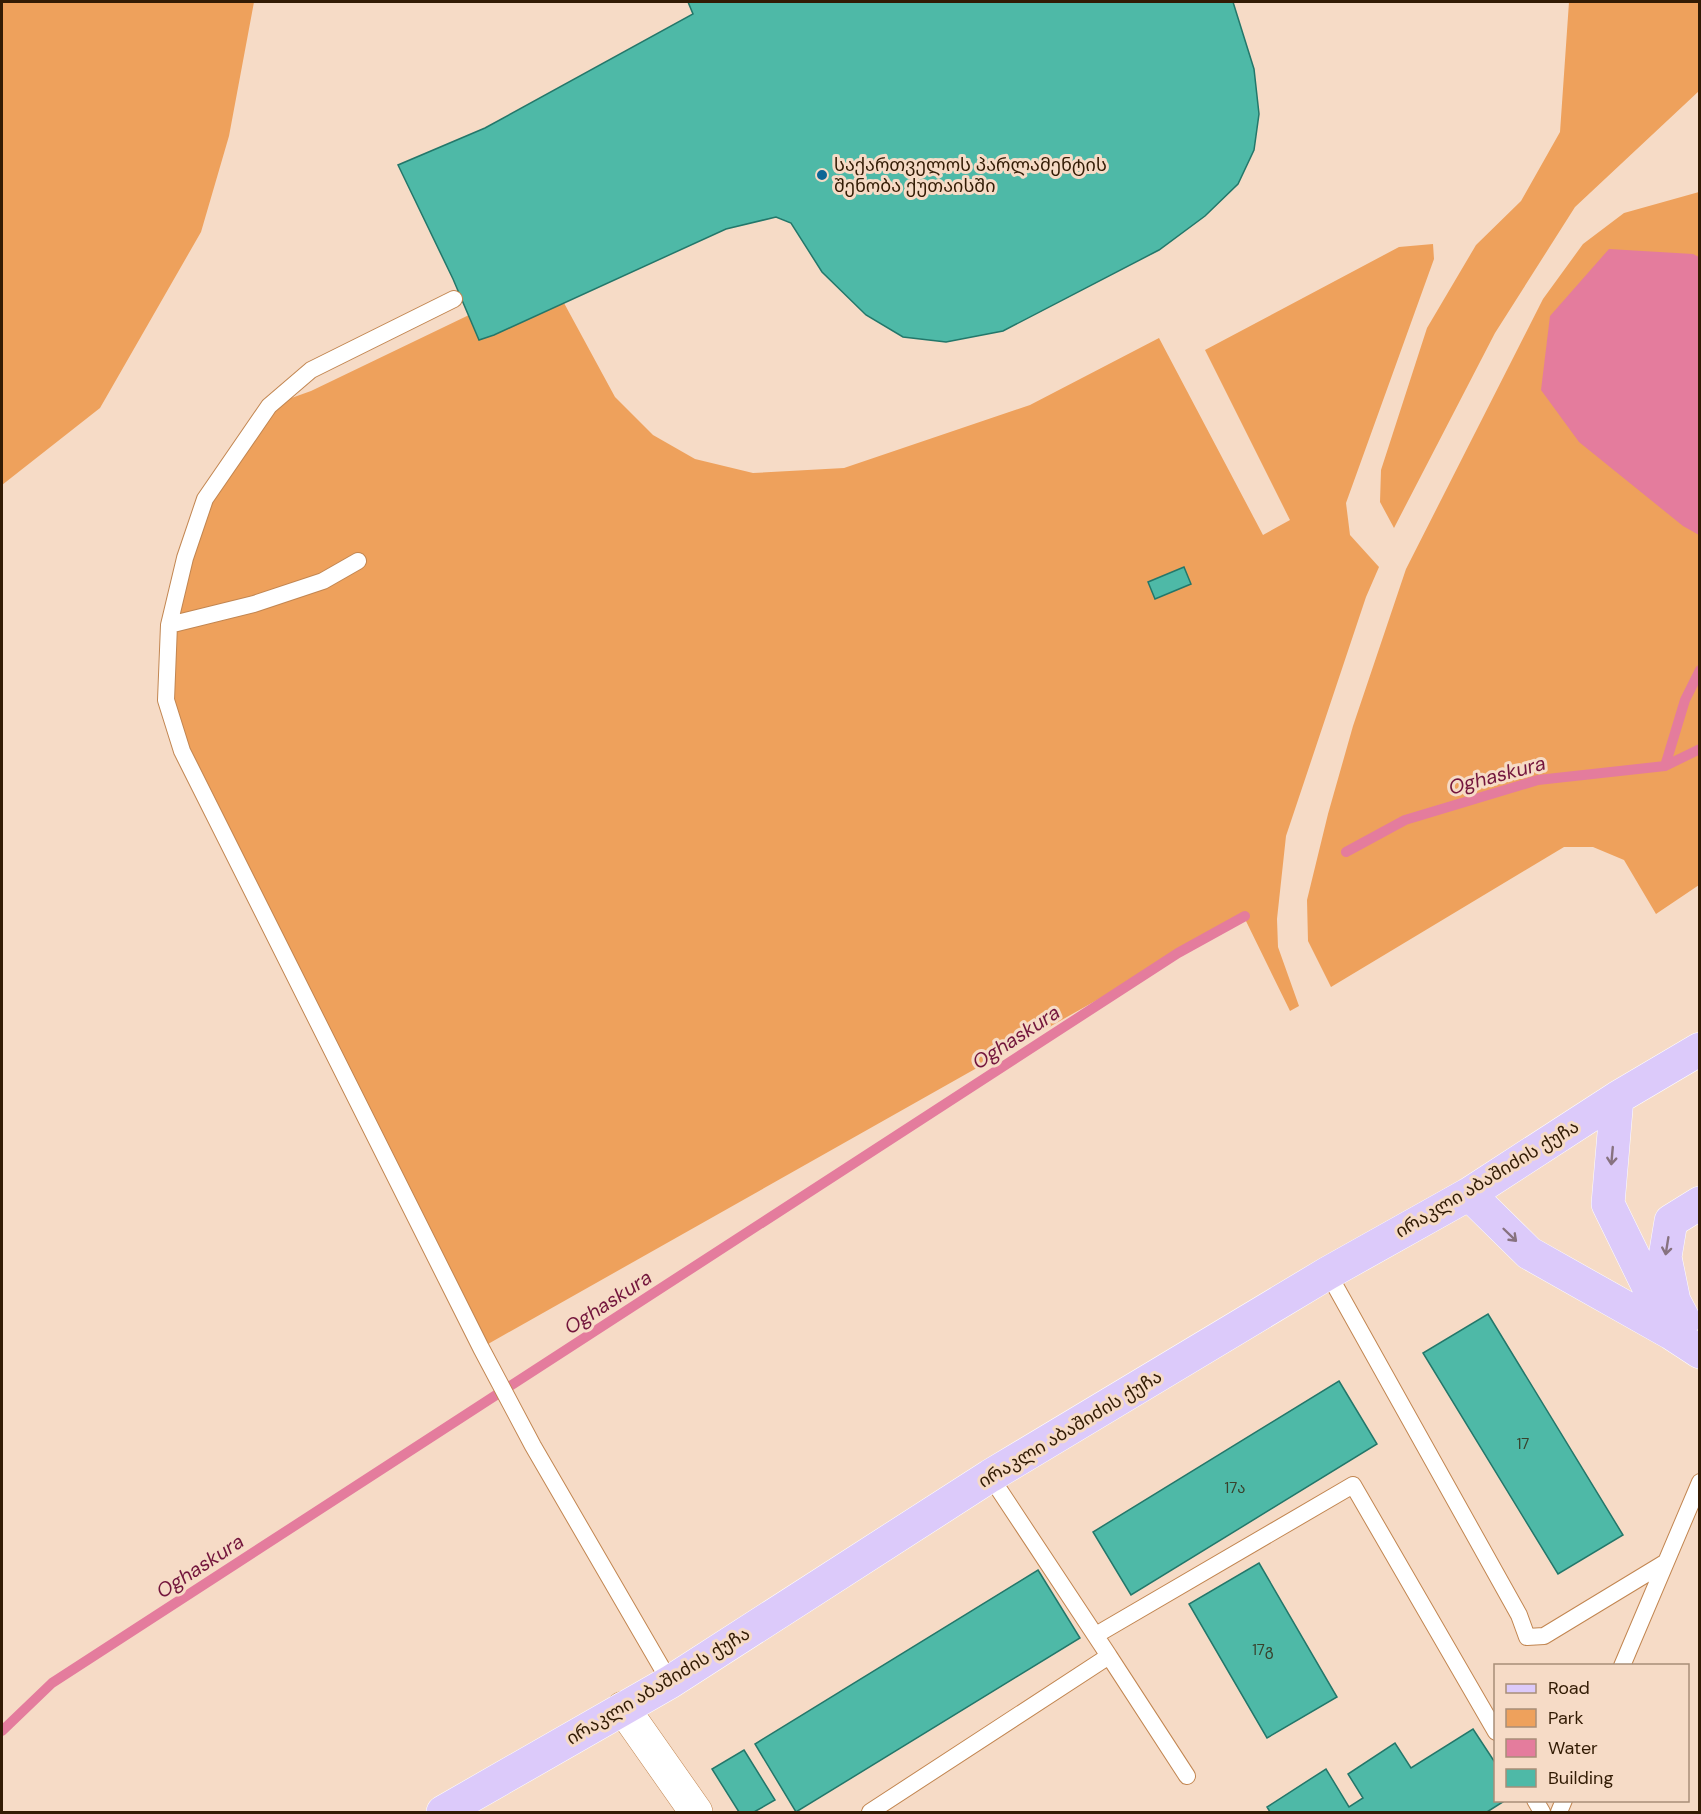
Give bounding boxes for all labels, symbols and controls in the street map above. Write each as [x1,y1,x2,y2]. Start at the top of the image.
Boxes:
place label: საქართველოს პარლამენტის შენობა ქუთაისში [834,153,1107,198]
marker: საქართველოს პარლამენტის შენობა ქუთაისში [815,168,829,182]
water label: Oghaskura [1446,750,1548,800]
water label: Oghaskura [967,999,1065,1075]
street label: ირაკლი აბაშიძის ქუჩა [1391,1115,1583,1243]
one-way arrow [1606,1146,1617,1166]
one-way arrow [1503,1227,1518,1242]
one-way arrow [1662,1235,1673,1255]
water label: Oghaskura [559,1264,657,1340]
street label: ირაკლი აბაშიძის ქუჩა [974,1365,1166,1493]
house number: 17 [1517,1434,1529,1454]
house number: 17ა [1225,1478,1245,1498]
water label: Oghaskura [151,1528,249,1604]
street label: ირაკლი აბაშიძის ქუჩა [562,1622,754,1750]
house number: 17გ [1252,1640,1274,1660]
legend [1494,1664,1689,1802]
text: Road [1548,1676,1590,1700]
text: Park [1548,1706,1584,1730]
text: Water [1548,1736,1598,1760]
text: Building [1548,1766,1613,1790]

